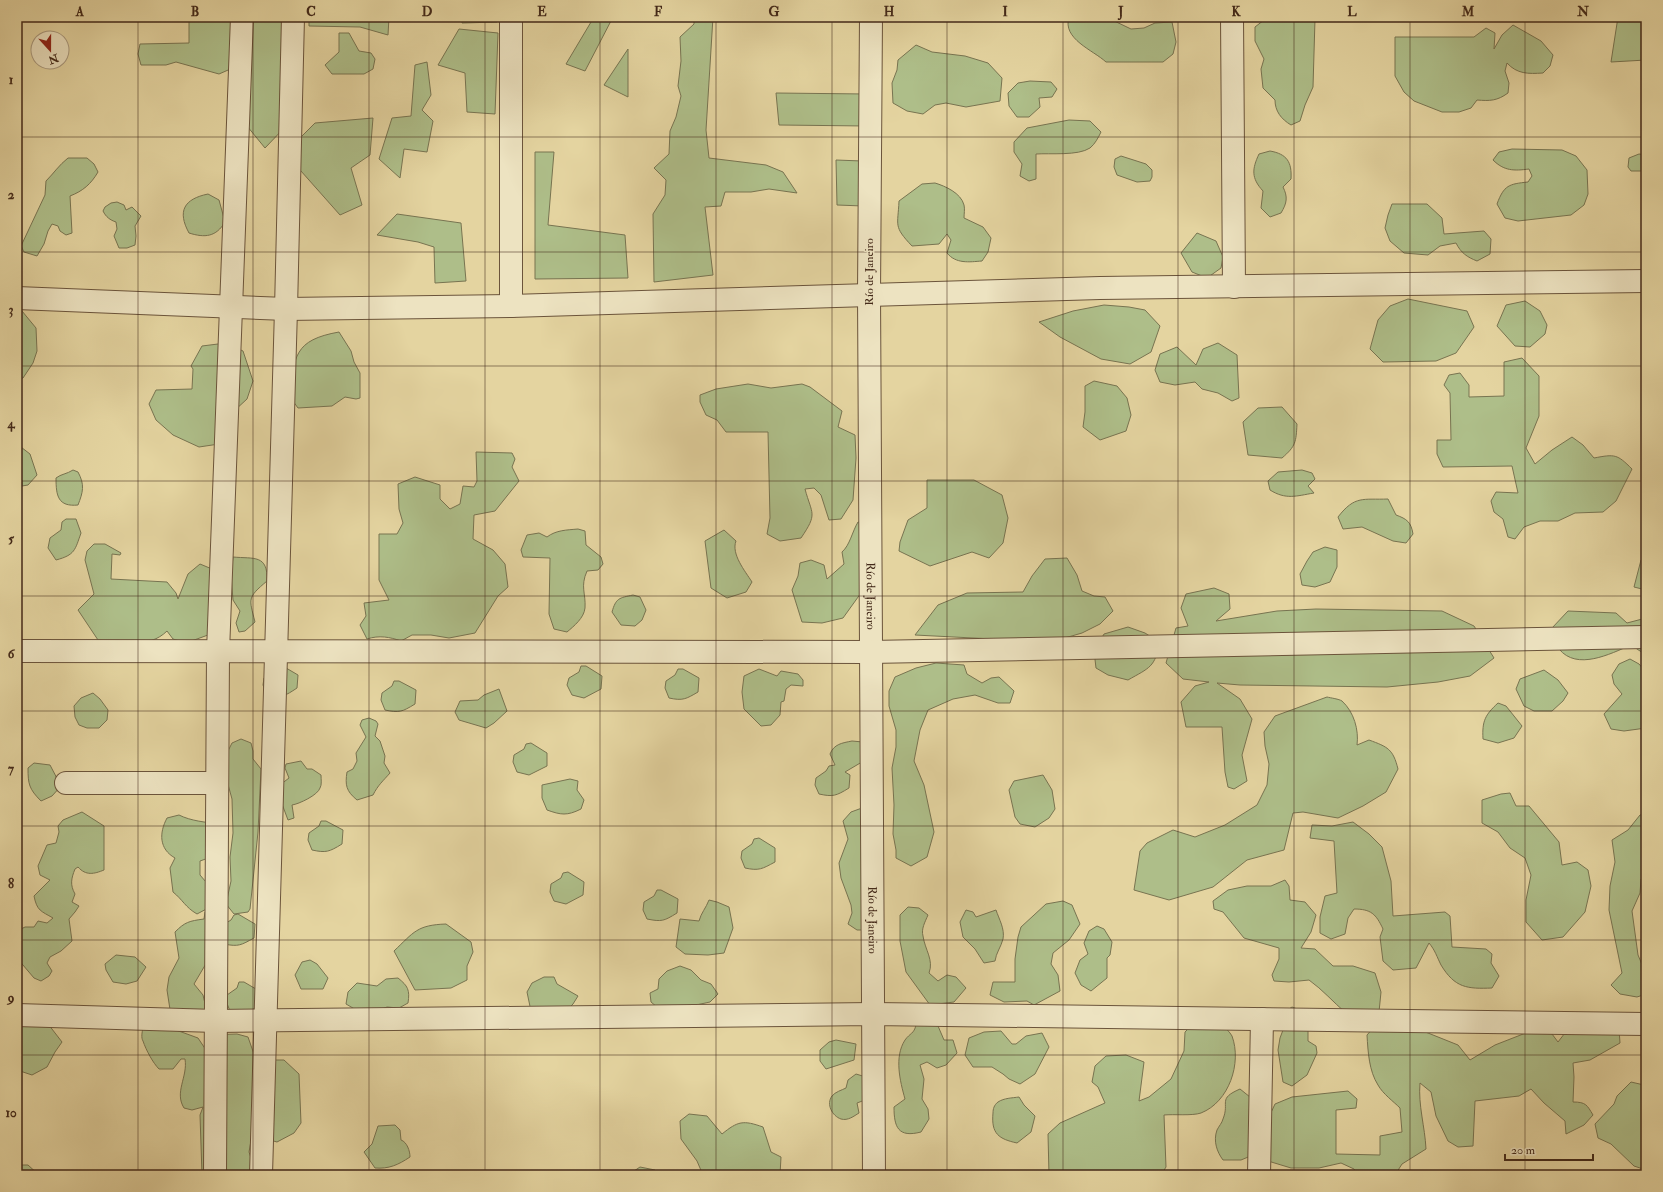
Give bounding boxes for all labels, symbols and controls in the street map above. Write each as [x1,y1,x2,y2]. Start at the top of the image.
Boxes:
text: A [75,4,85,20]
text: B [191,4,199,20]
text: C [306,4,316,20]
text: D [422,4,433,20]
text: E [537,4,547,20]
text: F [654,4,663,20]
text: G [769,4,780,20]
text: H [884,4,895,20]
text: I [1002,4,1008,20]
text: J [1117,4,1124,21]
text: K [1231,4,1241,20]
text: L [1347,4,1357,20]
text: M [1461,4,1475,20]
text: N [1576,4,1589,20]
north arrow [30,30,70,70]
text: N [45,51,61,67]
text: 1 [9,72,14,88]
text: 2 [8,187,15,203]
street label: Río de Janeiro [862,238,877,306]
text: 3 [9,302,14,318]
text: 4 [6,416,15,432]
text: 5 [8,531,14,547]
street label: Río de Janeiro [863,562,878,630]
text: 6 [8,646,16,662]
text: 7 [8,761,15,777]
text: 8 [8,876,14,892]
street label: Río de Janeiro [864,886,880,954]
text: 9 [6,990,15,1006]
text: 10 [5,1105,17,1121]
scale bar [1505,1136,1593,1162]
text: 20 m [1511,1143,1536,1158]

